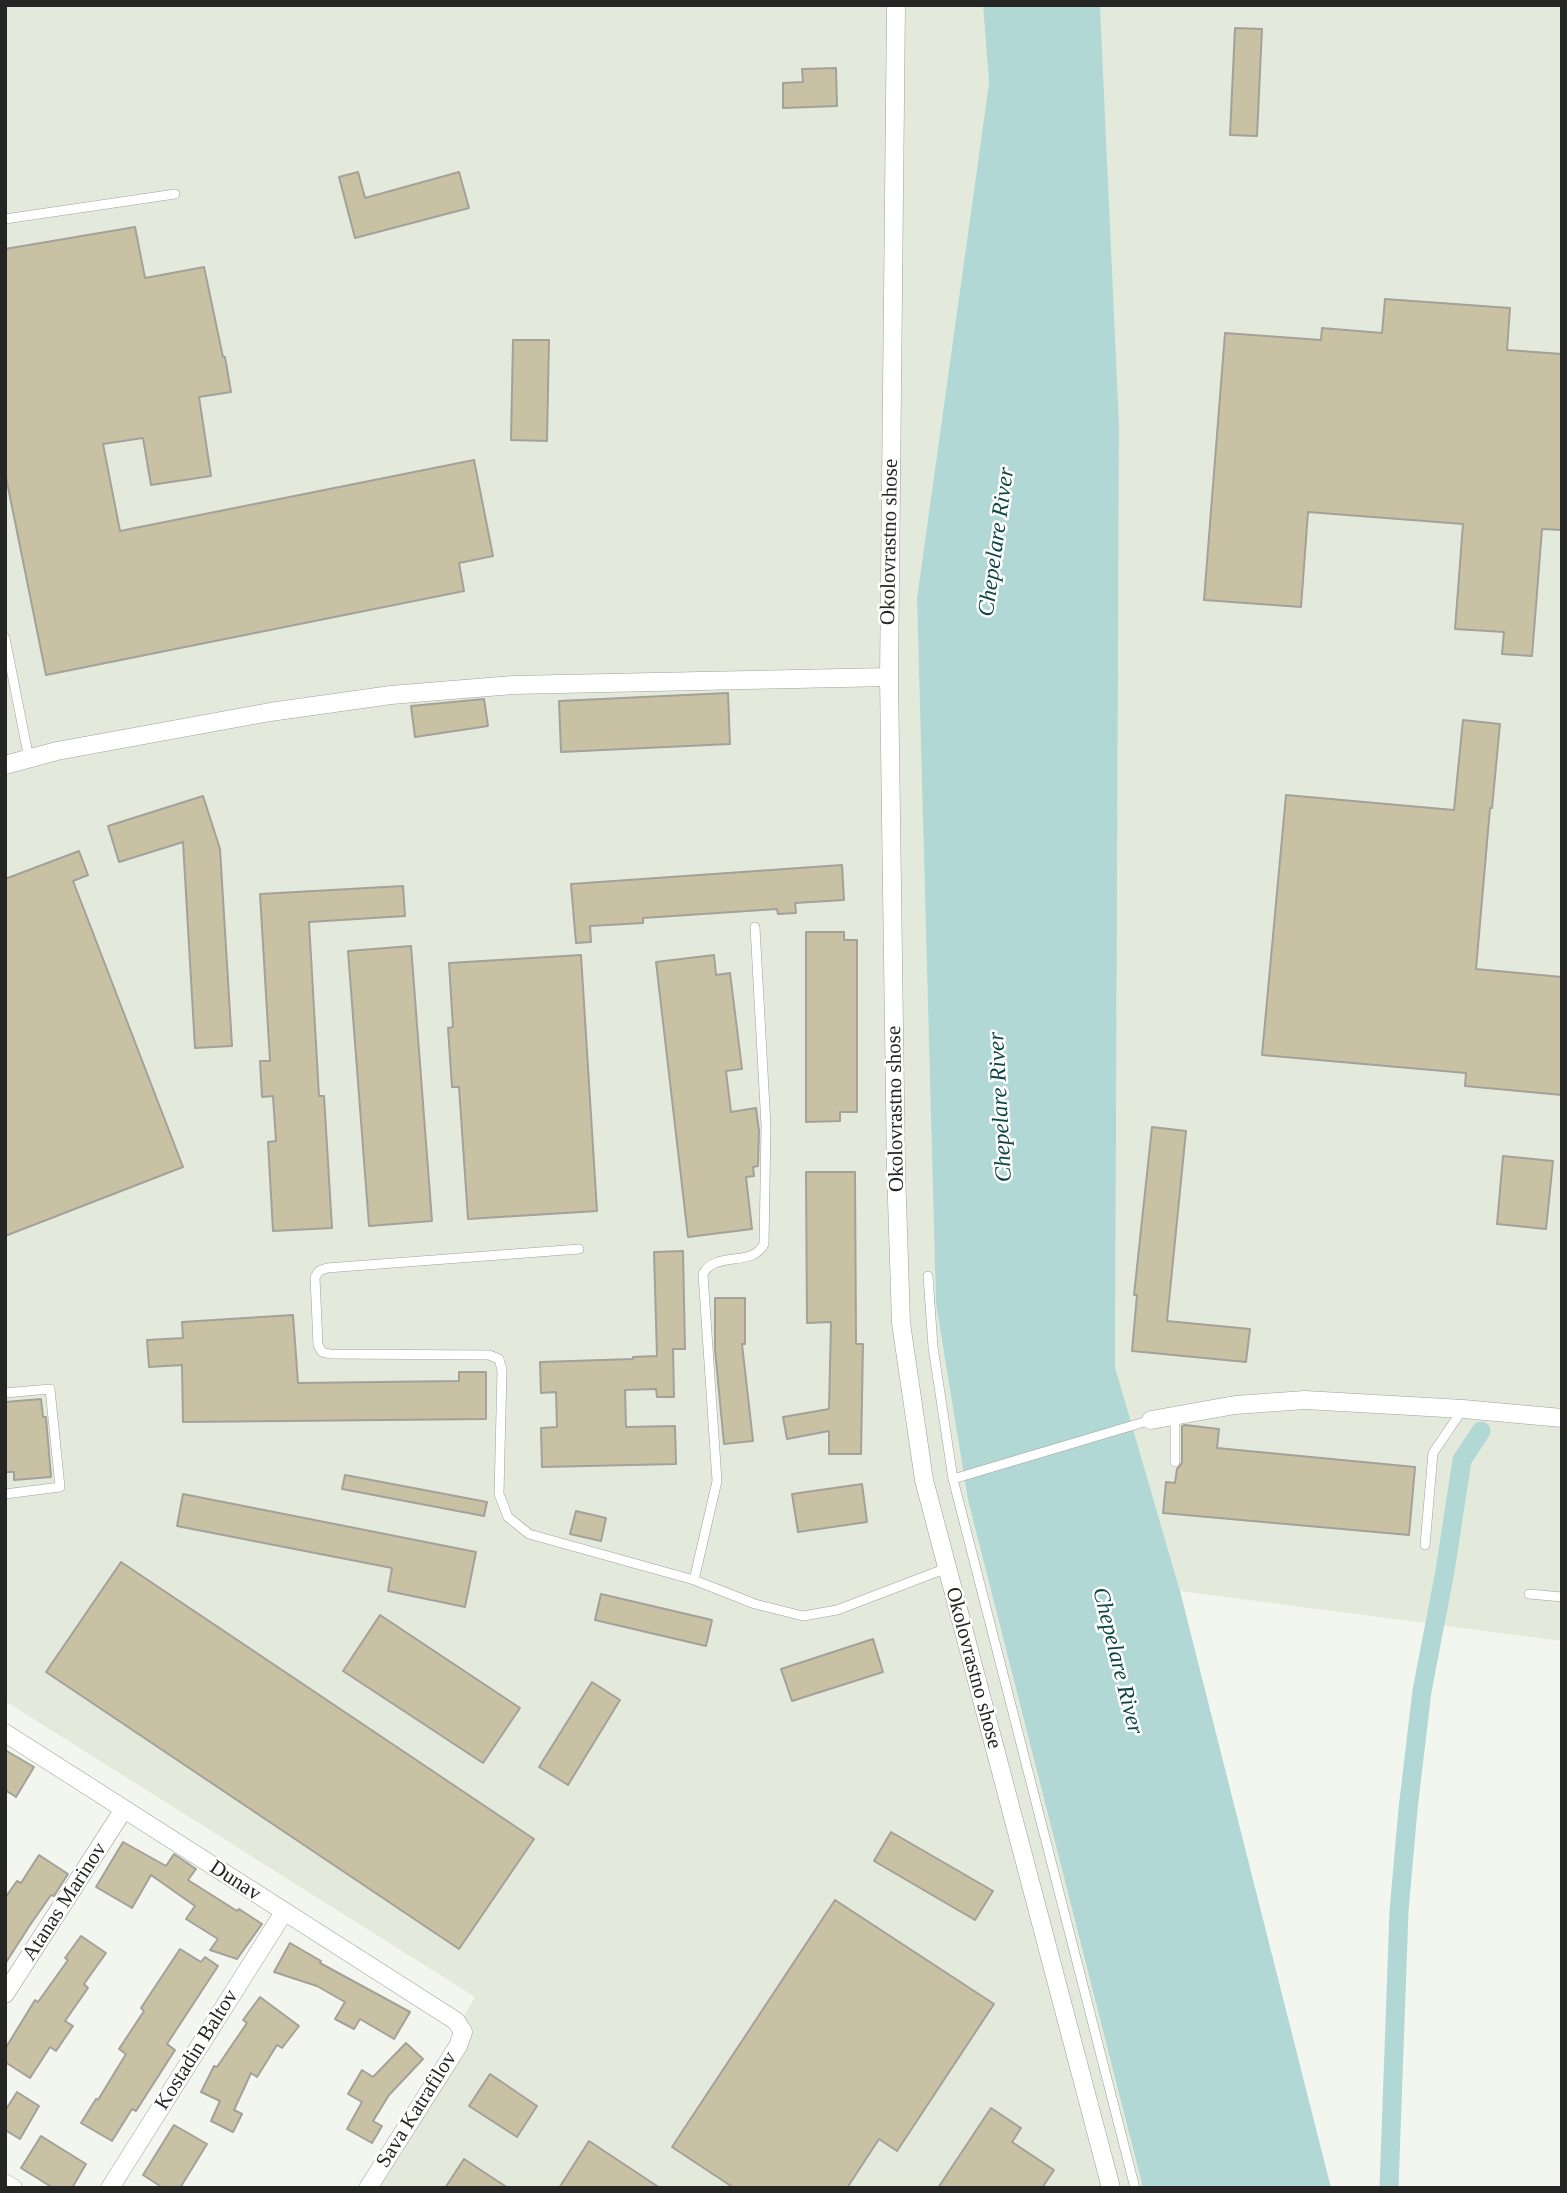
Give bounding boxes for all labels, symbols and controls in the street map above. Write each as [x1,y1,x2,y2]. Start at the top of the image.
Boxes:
street label: Okolovrastno shose [876,459,904,625]
water label: Chepelare River [973,466,1021,618]
street label: Okolovrastno shose [882,1026,910,1192]
water label: Chepelare River [983,1031,1019,1183]
street label: Okolovrastno shose [939,1584,1007,1752]
water label: Chepelare River [1085,1585,1149,1737]
street label: Atanas Marinov [17,1838,113,1966]
street label: Dunav [205,1855,265,1907]
street label: Kostadin Baltov [150,1985,244,2115]
street label: Sava Katrafilov [371,2047,463,2173]

